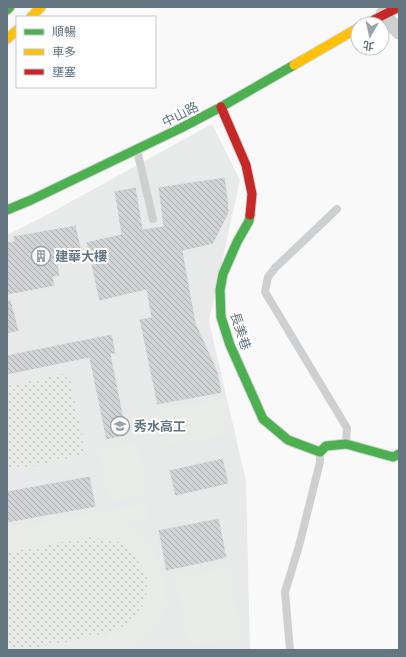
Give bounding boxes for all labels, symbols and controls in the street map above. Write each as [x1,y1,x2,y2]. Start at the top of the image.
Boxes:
legend [16,16,156,88]
north arrow [350,16,390,56]
text: 順暢 [52,24,76,38]
text: 北 [362,39,375,54]
text: 車多 [52,44,76,58]
text: 壅塞 [52,64,76,78]
street label: 中山路 [159,98,201,130]
building icon: 建華大樓 [30,245,52,267]
place label: 建華大樓 [55,248,107,264]
street label: 長美巷 [227,310,255,352]
school or university icon: 秀水高工 [109,415,131,437]
place label: 秀水高工 [134,418,186,434]

